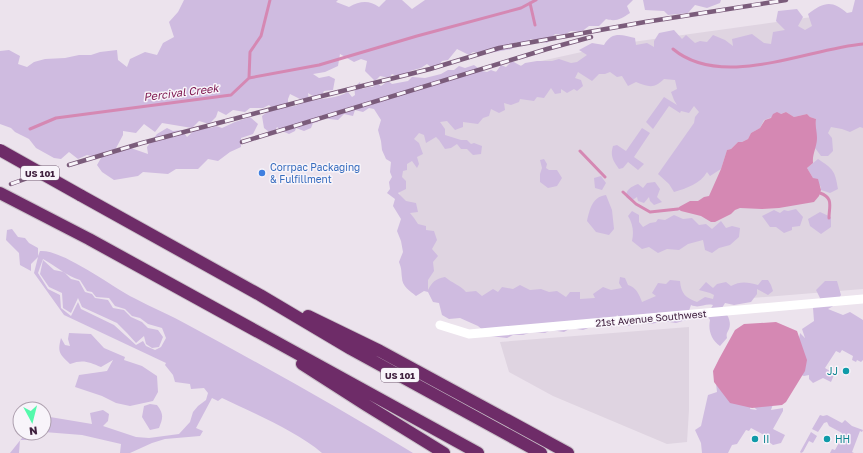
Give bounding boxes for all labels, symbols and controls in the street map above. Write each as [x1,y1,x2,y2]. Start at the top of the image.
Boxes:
water label: Percival Creek [143,81,221,103]
place label: Corrpac Packaging & Fulfillment [270,161,360,185]
road number: US 101 [21,166,59,180]
marker: Corrpac Packaging & Fulfillment [257,168,267,178]
street label: 21st Avenue Southwest [595,307,707,329]
place label: JJ [827,365,838,377]
marker: JJ [841,366,851,376]
road number: US 101 [381,368,419,382]
north arrow [12,401,52,441]
text: N [28,424,38,438]
place label: II [763,433,769,445]
place label: HH [835,433,850,445]
marker: II [750,434,760,444]
marker: HH [822,434,832,444]

